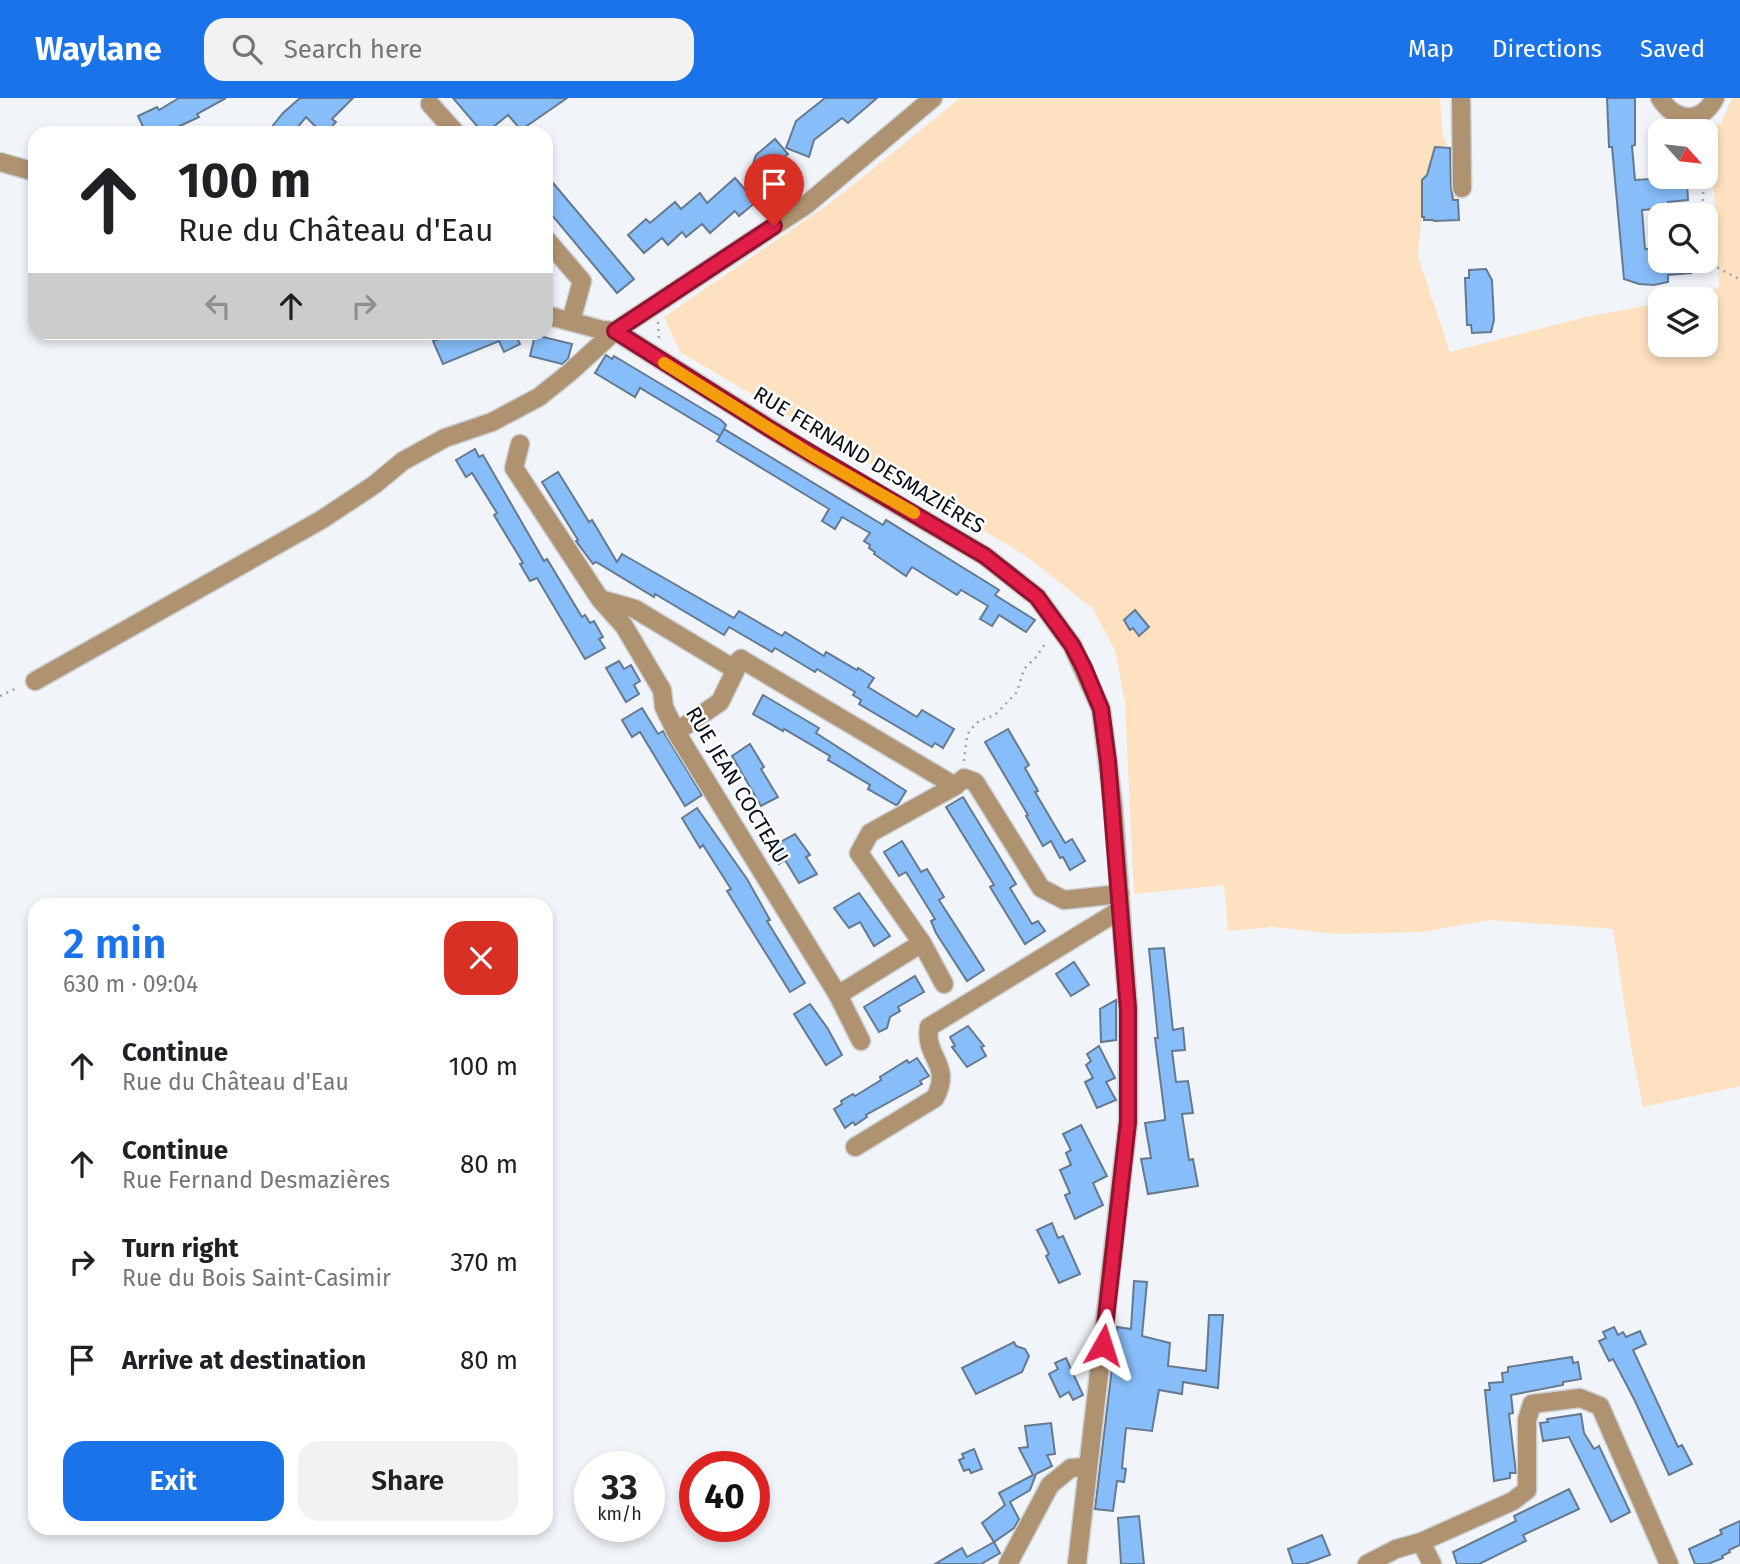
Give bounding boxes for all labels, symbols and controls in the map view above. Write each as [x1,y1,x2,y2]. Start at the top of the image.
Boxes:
search box [204,18,694,81]
text: Waylane [35,29,162,69]
icon: search [228,30,266,68]
text: Search here [284,34,423,65]
text: Map [1408,35,1454,63]
text: Directions [1492,35,1602,63]
text: Saved [1640,35,1705,63]
north arrow [1648,119,1718,189]
map controls [1648,119,1718,357]
text: 100 m [178,151,311,210]
icon: ahead [63,154,154,245]
pin [744,154,804,226]
icon: arrive [755,165,793,203]
button: search [1648,203,1718,273]
text: Rue du Château d'Eau [178,211,494,249]
icon: left [199,287,237,325]
icon: ahead [272,287,310,325]
icon: right [345,287,383,325]
button: layers [1648,287,1718,357]
street label: RUE FERNAND DESMAZIÈRES [749,381,989,539]
street label: RUE JEAN COCTEAU [680,702,794,868]
text: 2 min [63,919,167,969]
button: close [444,921,518,995]
text: 630 m · 09:04 [63,970,198,998]
text: Continue [122,1037,228,1068]
icon: ahead [63,1047,101,1085]
text: 100 m [449,1051,518,1082]
text: Rue du Château d'Eau [122,1068,349,1096]
text: Continue [122,1135,228,1166]
icon: ahead [63,1145,101,1183]
text: 80 m [460,1149,518,1180]
text: Rue Fernand Desmazières [122,1166,390,1194]
text: Turn right [122,1233,239,1264]
icon: right [63,1243,101,1281]
text: 370 m [450,1247,518,1278]
text: Rue du Bois Saint-Casimir [122,1264,391,1292]
position arrow [1066,1308,1140,1382]
icon: arrive [63,1341,101,1379]
text: Arrive at destination [122,1345,366,1376]
text: 80 m [460,1345,518,1376]
button: Exit [63,1441,284,1521]
button: Share [298,1441,518,1521]
speed limit sign: 40 [679,1451,770,1542]
text: 33 [601,1466,638,1508]
text: km/h [597,1503,642,1525]

